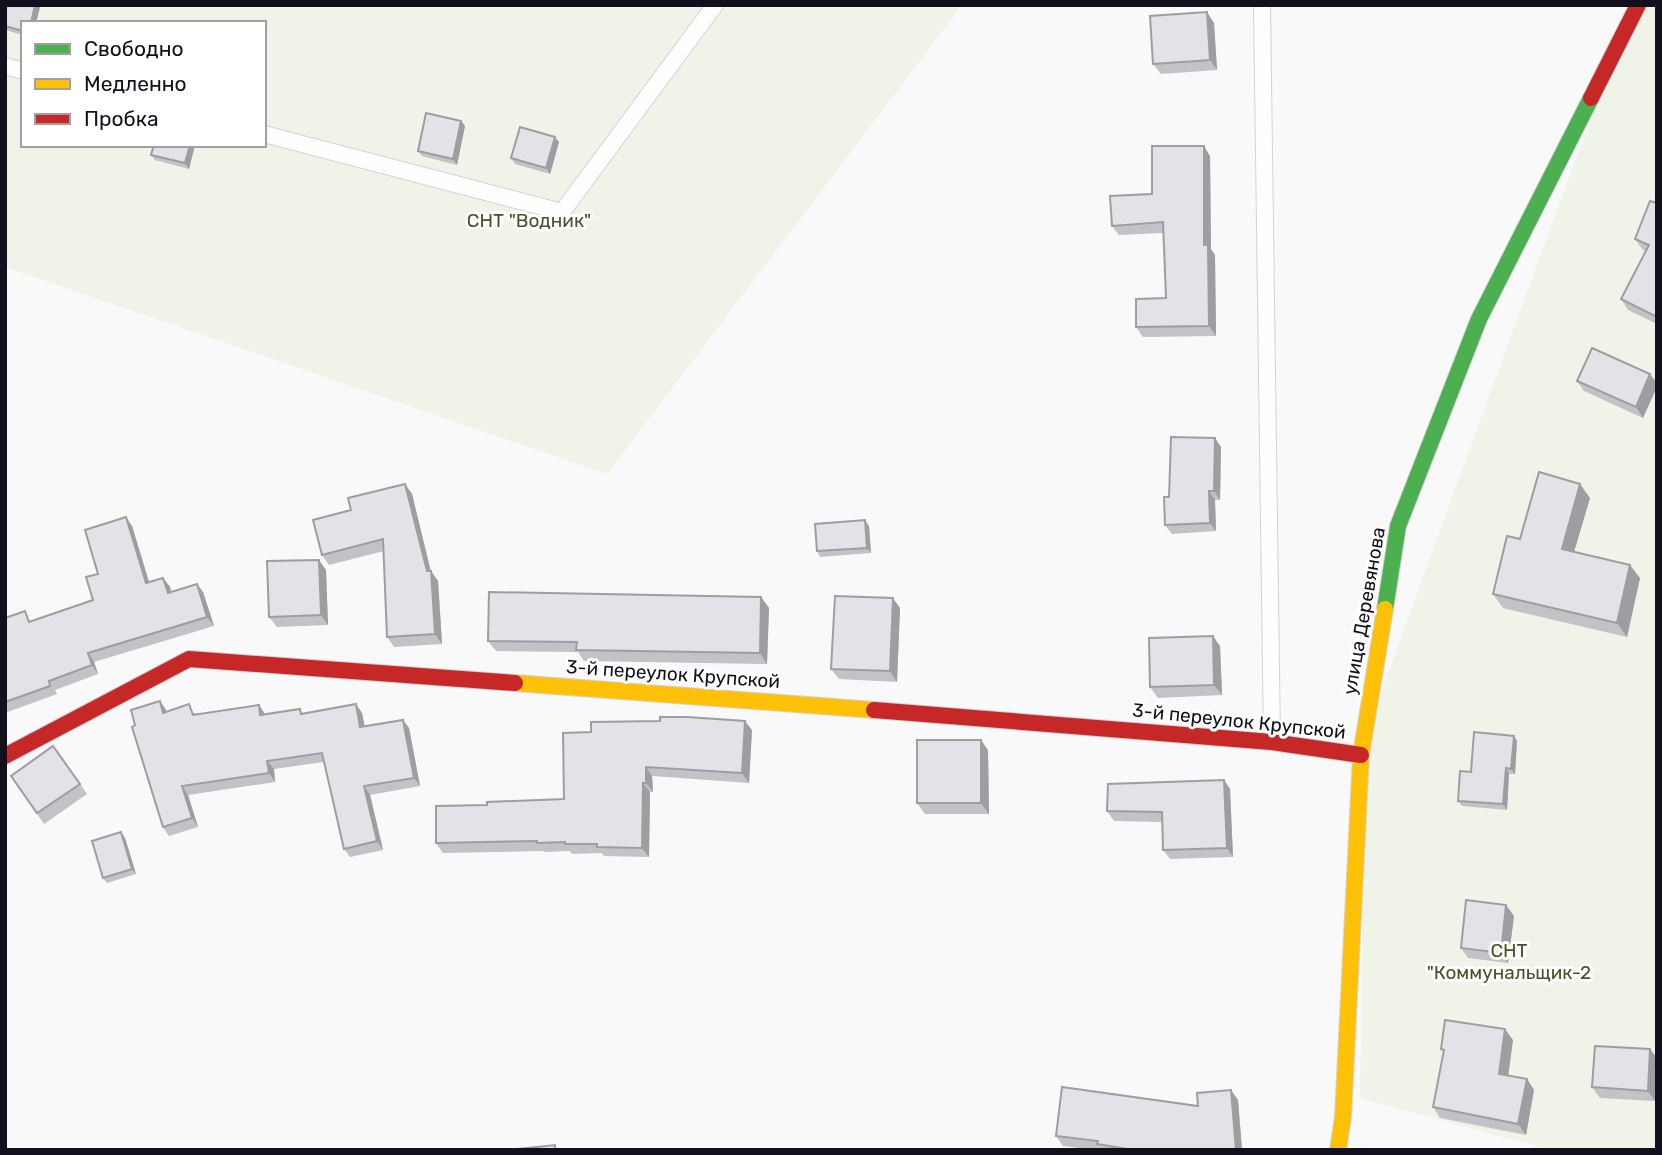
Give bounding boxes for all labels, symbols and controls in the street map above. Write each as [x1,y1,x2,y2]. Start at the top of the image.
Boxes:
legend [21,21,266,147]
text: Свободно [84,36,184,61]
text: Медленно [84,71,187,96]
text: Пробка [84,106,159,131]
park label: СНТ "Водник" [467,209,591,232]
street label: улица Деревянова [1338,525,1390,697]
street label: 3-й переулок Крупской [565,655,781,693]
street label: 3-й переулок Крупской [1131,698,1347,744]
park label: СНТ "Коммунальщик-2 [1427,939,1591,984]

